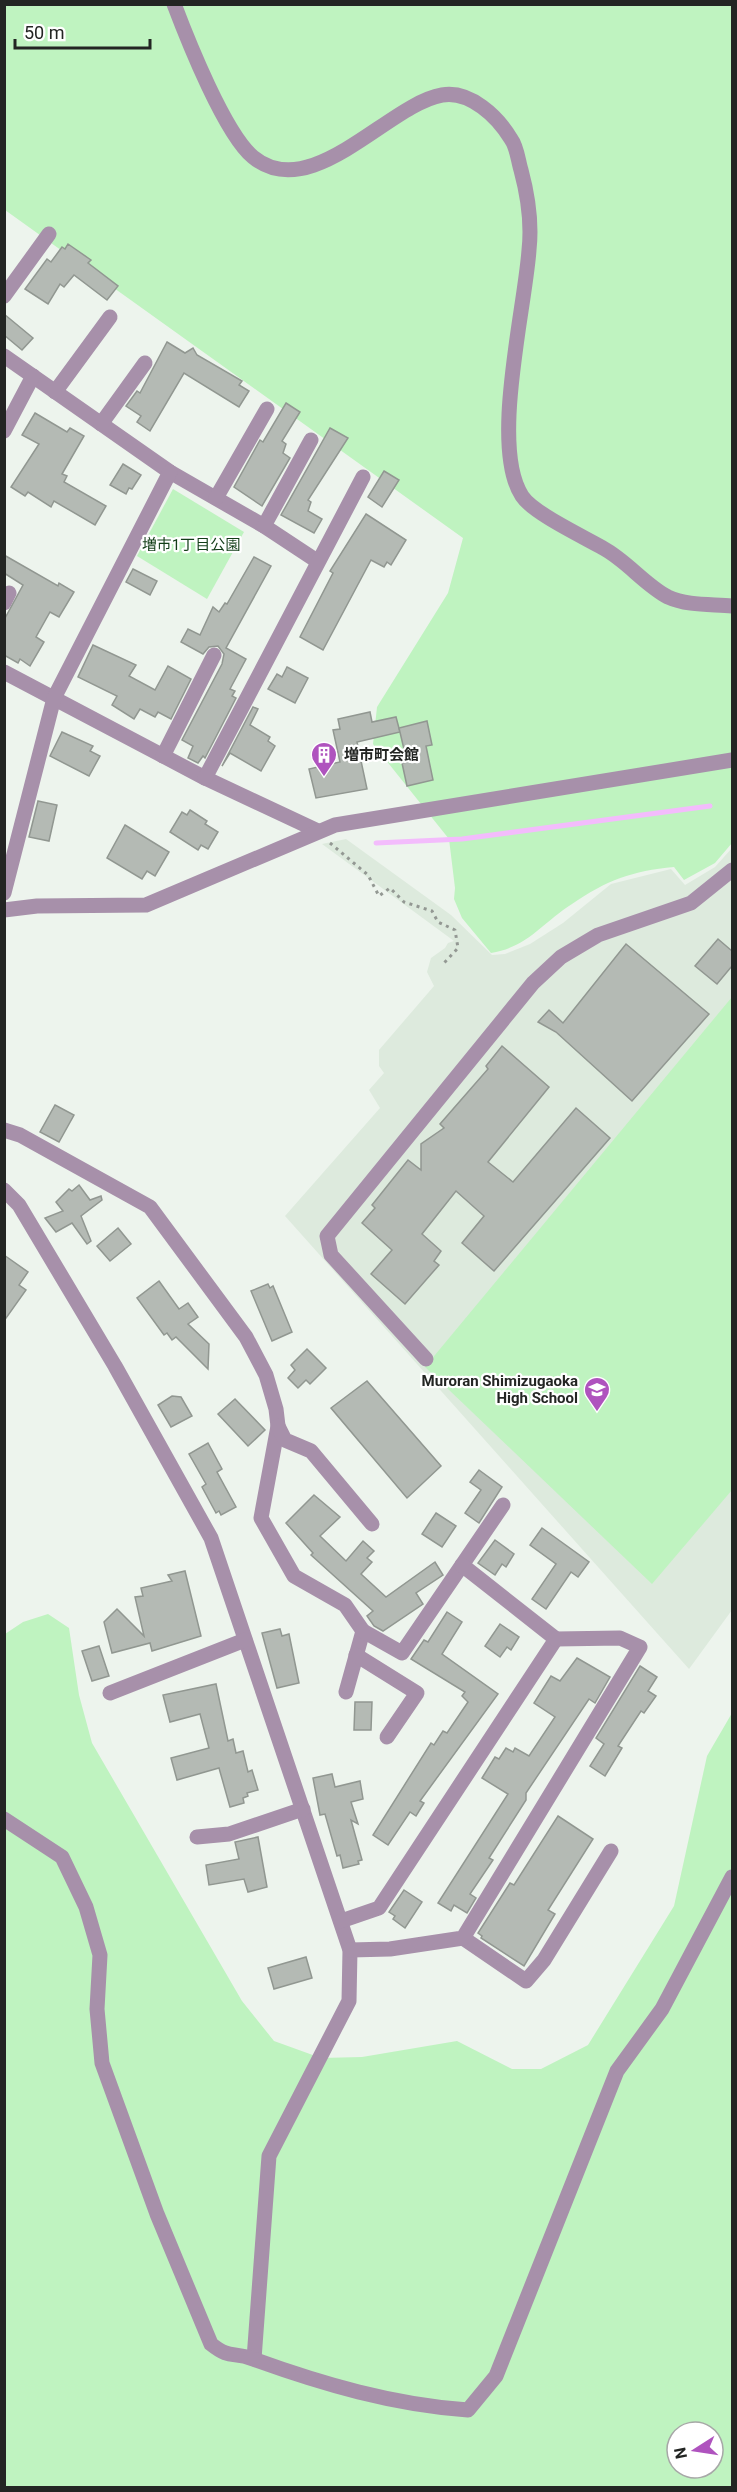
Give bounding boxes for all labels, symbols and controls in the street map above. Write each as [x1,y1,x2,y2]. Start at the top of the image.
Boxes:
scale bar [15,12,150,50]
text: 50 m [24,22,64,43]
park label: 増市1丁目公園 [142,536,240,554]
building icon: 増市町会館 [309,740,339,778]
place label: 増市町会館 [344,746,419,764]
place label: Muroran Shimizugaoka High School [422,1372,578,1407]
school or university icon: Muroran Shimizugaoka High School [582,1375,612,1413]
north arrow [665,2420,725,2480]
text: N [670,2446,691,2461]

